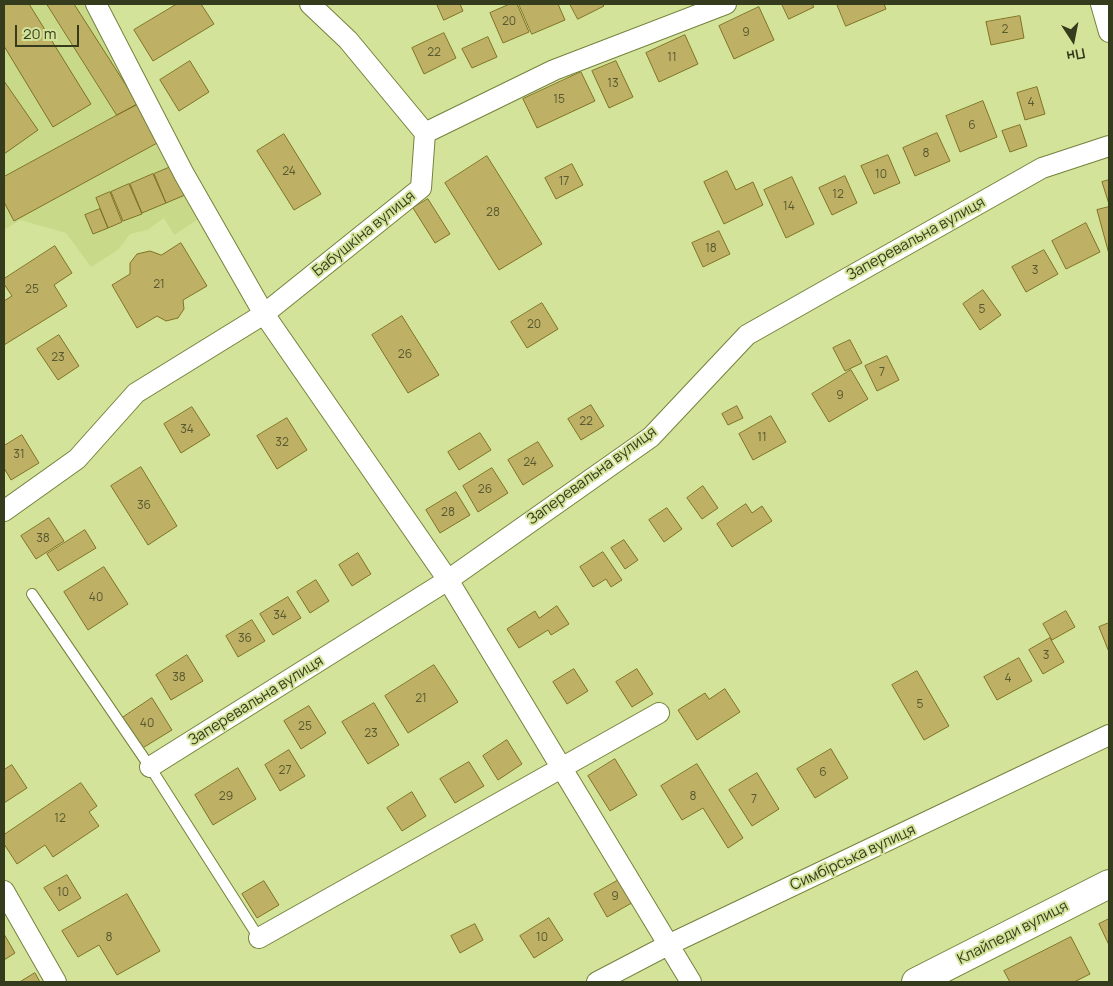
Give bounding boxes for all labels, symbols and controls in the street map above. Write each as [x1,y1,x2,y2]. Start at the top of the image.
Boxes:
scale bar [18,15,81,47]
house number: 20 [502,15,516,29]
north arrow [1048,15,1098,65]
text: 20 m [23,23,56,44]
house number: 2 [1002,23,1008,37]
house number: 9 [742,26,750,40]
text: Пн [1065,44,1087,66]
house number: 22 [427,46,441,60]
house number: 11 [667,51,677,65]
house number: 13 [607,77,619,91]
house number: 15 [553,93,565,107]
house number: 4 [1027,96,1035,110]
house number: 6 [968,119,976,133]
house number: 8 [923,147,929,161]
house number: 24 [282,165,296,179]
house number: 10 [875,168,887,182]
house number: 17 [559,175,569,189]
street label: Бабушкіна вулиця [309,187,419,281]
house number: 12 [832,188,844,202]
street label: Заперевальна вулиця [844,193,988,285]
house number: 14 [783,200,795,214]
house number: 28 [486,206,500,220]
house number: 18 [705,242,717,256]
house number: 3 [1032,264,1038,278]
house number: 21 [153,278,165,292]
house number: 25 [25,283,39,297]
house number: 5 [979,303,985,317]
house number: 20 [527,318,541,332]
house number: 26 [398,348,412,362]
house number: 23 [51,351,65,365]
house number: 7 [879,366,885,380]
house number: 9 [836,389,844,403]
house number: 22 [579,415,593,429]
house number: 34 [180,423,194,437]
street label: Заперевальна вулиця [524,423,660,529]
house number: 11 [757,431,767,445]
house number: 32 [275,436,289,450]
house number: 31 [13,448,25,462]
house number: 24 [523,456,537,470]
house number: 26 [478,483,492,497]
house number: 36 [137,499,151,513]
house number: 28 [441,506,455,520]
house number: 38 [36,532,50,546]
house number: 40 [89,591,103,605]
house number: 34 [273,609,287,623]
house number: 36 [238,632,252,646]
house number: 3 [1043,649,1049,663]
street label: Заперевальна вулиця [185,652,327,750]
house number: 38 [172,671,186,685]
house number: 4 [1004,672,1012,686]
house number: 21 [415,692,427,706]
house number: 5 [917,698,923,712]
house number: 40 [140,717,154,731]
house number: 25 [298,720,312,734]
house number: 23 [364,727,378,741]
house number: 27 [279,764,291,778]
house number: 6 [819,766,827,780]
house number: 29 [219,790,233,804]
house number: 8 [690,790,696,804]
house number: 7 [751,793,757,807]
house number: 12 [54,812,66,826]
street label: Симбірська вулиця [787,821,919,895]
house number: 10 [57,886,69,900]
house number: 9 [611,890,619,904]
street label: Клайпеди вулиця [955,897,1071,969]
house number: 8 [106,931,112,945]
house number: 10 [536,931,548,945]

